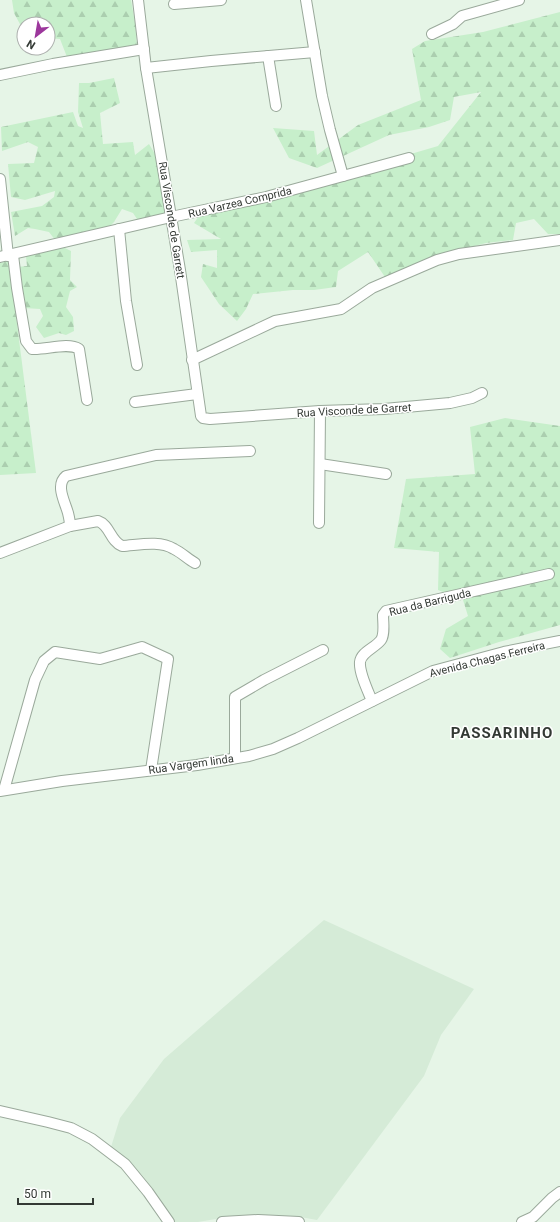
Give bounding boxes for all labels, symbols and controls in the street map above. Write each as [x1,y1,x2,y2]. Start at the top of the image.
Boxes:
north arrow [16,16,56,56]
text: N [24,36,38,52]
street label: Rua Visconde de Garrett [156,161,187,280]
street label: Rua Varzea Comprida [187,184,293,221]
street label: Rua Visconde de Garret [296,401,412,420]
street label: Rua da Barriguda [388,586,472,619]
street label: Avenida Chagas Ferreira [428,639,546,680]
district label: PASSARINHO [451,724,553,742]
street label: Rua Vargem linda [148,752,235,777]
scale bar [18,1180,93,1206]
text: 50 m [24,1187,51,1201]

